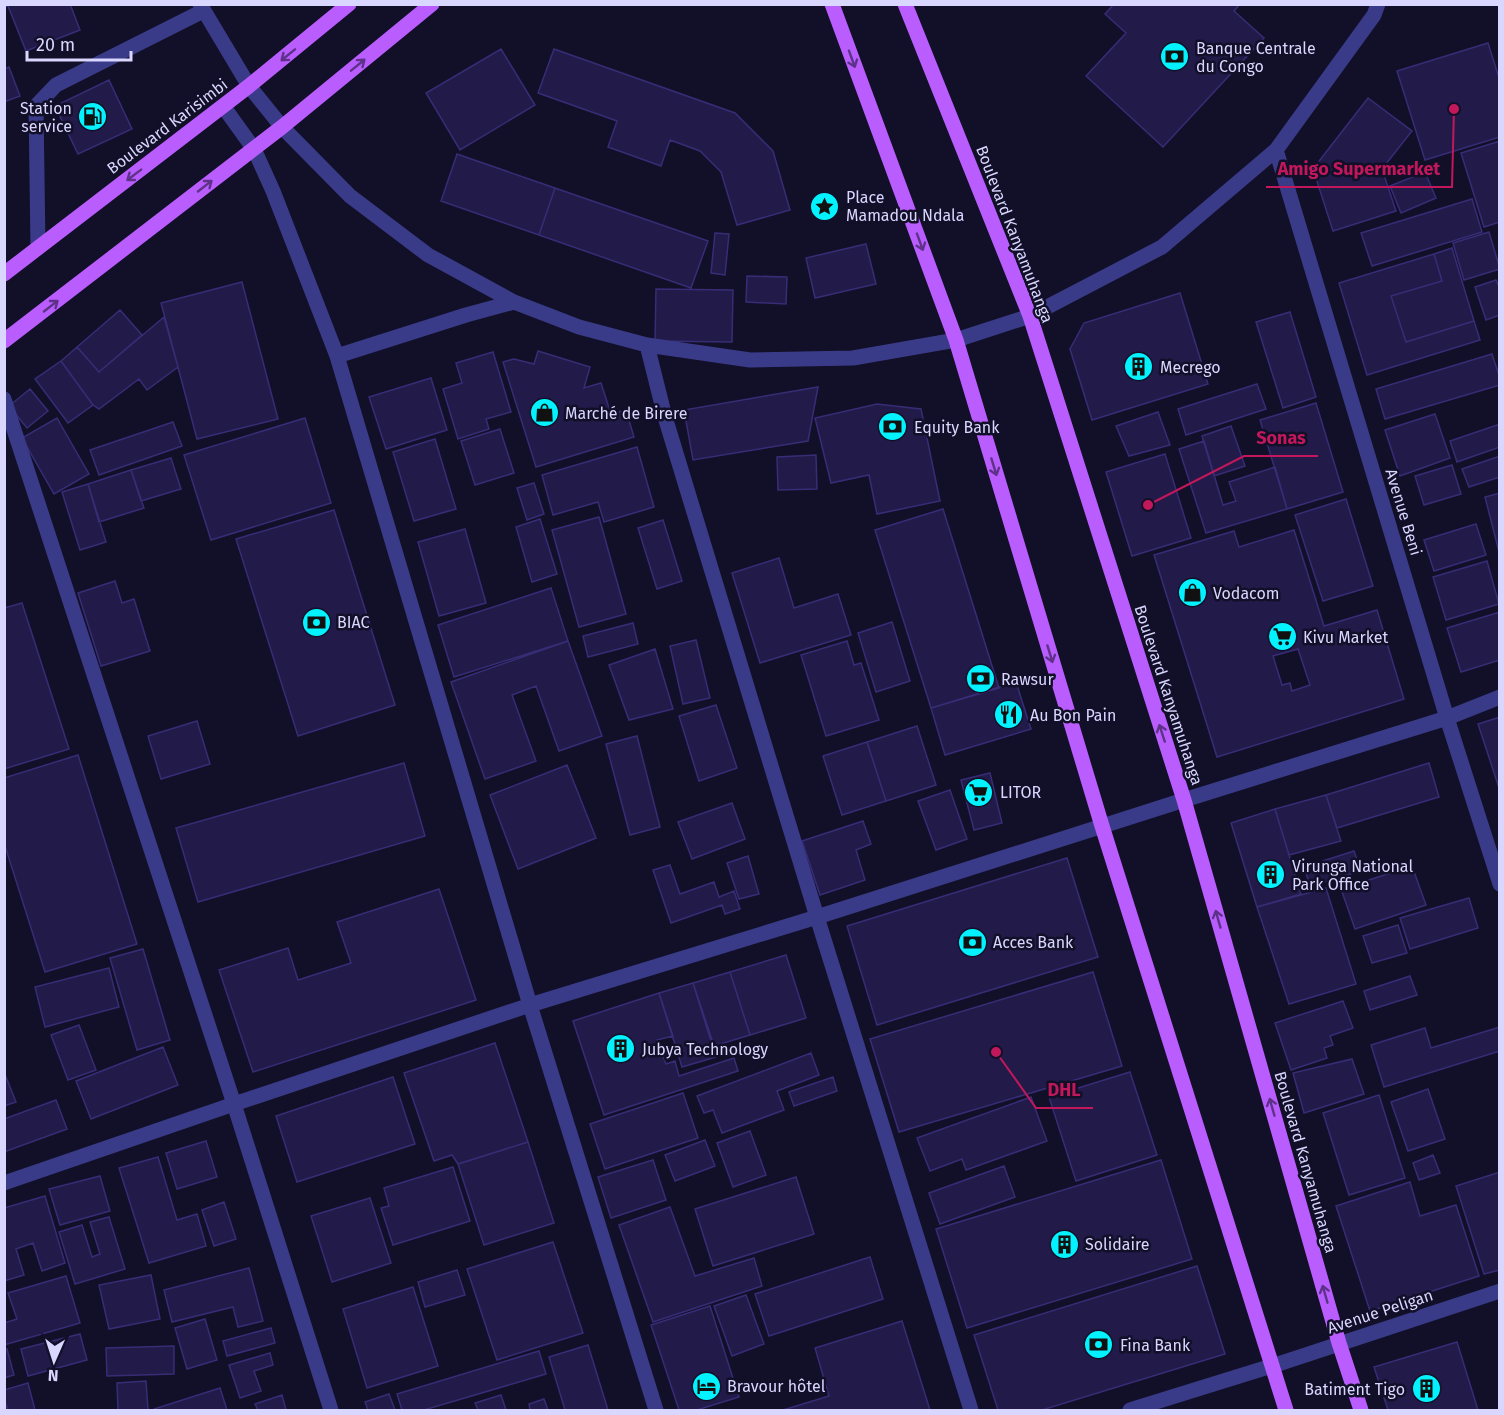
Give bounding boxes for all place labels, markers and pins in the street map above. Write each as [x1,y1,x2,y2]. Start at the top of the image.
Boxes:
place label: Banque Centrale du Congo [1196,39,1316,76]
bank icon: Banque Centrale du Congo [1159,41,1191,73]
place label: Station service [20,99,72,136]
fuel station icon: Station service [77,101,109,133]
callout: Amigo Supermarket [1266,151,1452,187]
place label: Place Mamadou Ndala [846,188,964,225]
place icon: Place Mamadou Ndala [809,190,841,222]
building icon: Mecrego [1123,351,1155,383]
place label: Mecrego [1160,358,1221,377]
shop icon: Marché de Birere [528,397,560,429]
place label: Marché de Birere [565,404,687,423]
bank icon: Equity Bank [877,411,909,443]
place label: Equity Bank [914,418,1000,437]
callout: Sonas [1244,420,1318,456]
shop icon: Vodacom [1176,577,1208,609]
place label: Vodacom [1213,584,1280,603]
bank icon: BIAC [300,606,332,638]
place label: BIAC [337,613,369,632]
supermarket icon: Kivu Market [1266,621,1298,653]
place label: Kivu Market [1303,628,1388,647]
bank icon: Rawsur [964,663,996,695]
place label: Rawsur [1001,670,1054,689]
restaurant icon: Au Bon Pain [993,699,1025,731]
place label: Au Bon Pain [1030,706,1116,725]
supermarket icon: LITOR [963,776,995,808]
place label: LITOR [1000,783,1041,802]
place label: Virunga National Park Office [1292,857,1413,894]
building icon: Virunga National Park Office [1255,859,1287,891]
bank icon: Acces Bank [956,926,988,958]
place label: Acces Bank [993,933,1074,952]
building icon: Jubya Technology [605,1033,637,1065]
place label: Jubya Technology [642,1040,768,1059]
callout: DHL [1036,1072,1093,1108]
building icon: Solidaire [1048,1228,1080,1260]
place label: Solidaire [1085,1235,1149,1254]
bank icon: Fina Bank [1083,1329,1115,1361]
place label: Fina Bank [1120,1336,1191,1355]
hotel icon: Bravour hôtel [690,1370,722,1402]
building icon: Batiment Tigo [1410,1373,1442,1405]
place label: Bravour hôtel [727,1377,826,1396]
place label: Batiment Tigo [1304,1380,1405,1399]

